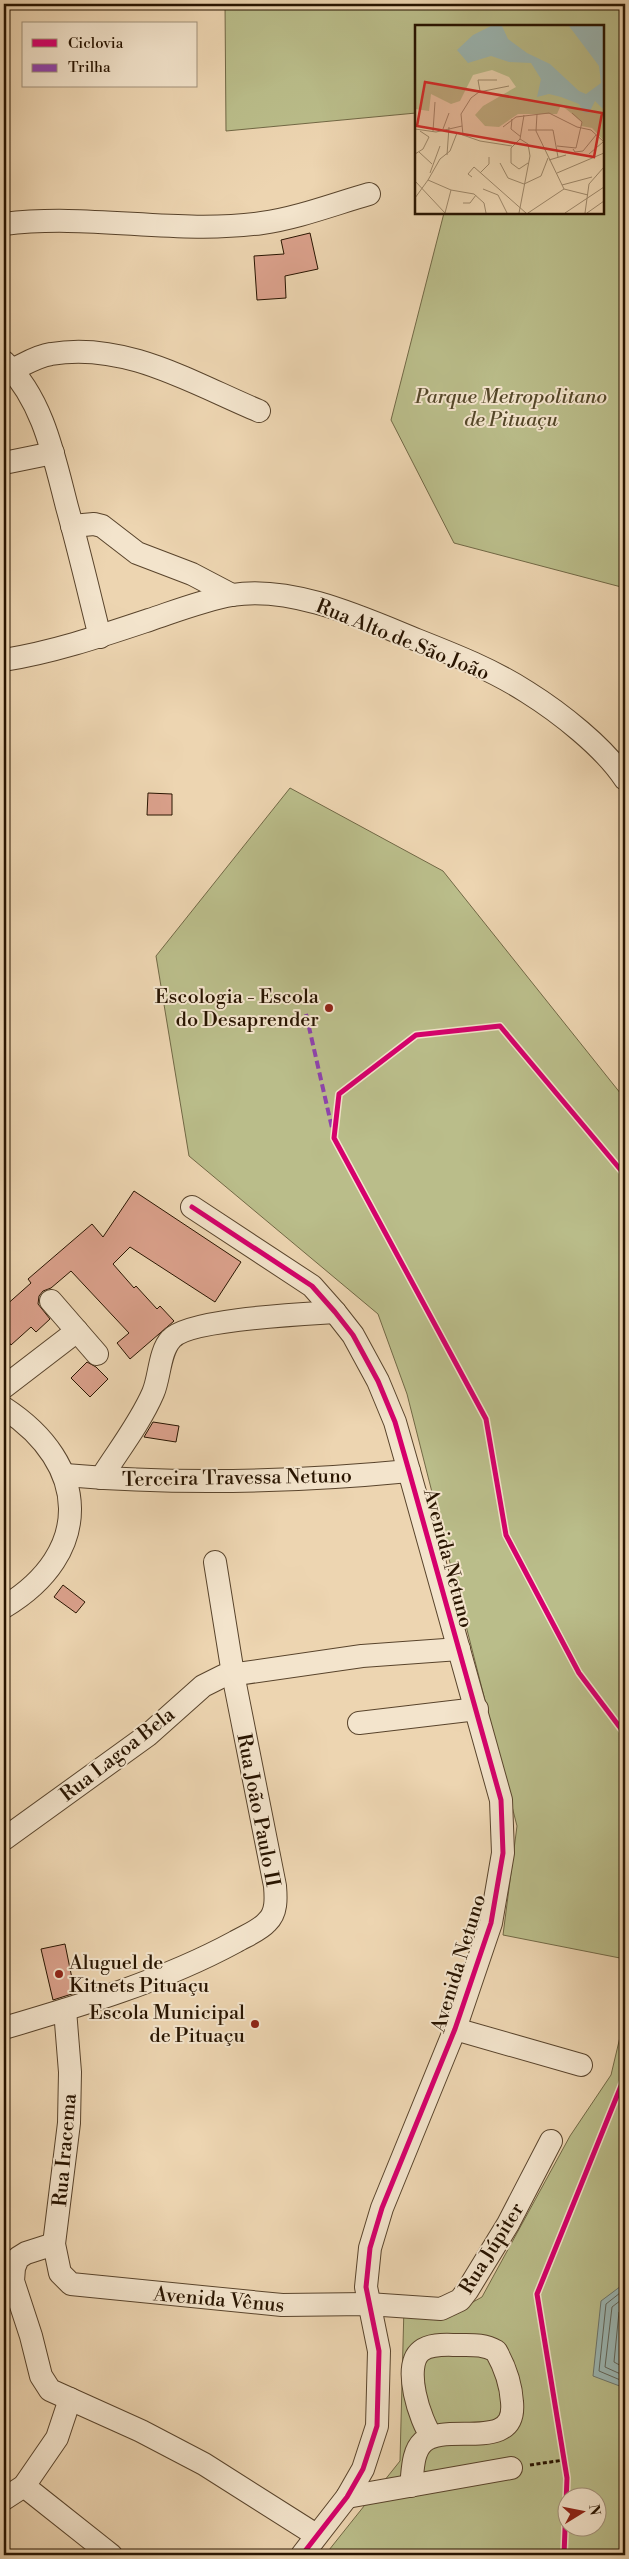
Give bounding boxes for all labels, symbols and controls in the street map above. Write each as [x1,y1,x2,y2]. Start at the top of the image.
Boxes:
legend [22,22,198,88]
inset map [415,25,604,214]
text: Ciclovia [68,34,124,53]
text: Trilha [68,58,111,77]
park label: Parque Metropolitano de Pituaçu [414,385,607,433]
street label: Rua Alto de São João [312,594,493,687]
place label: Escologia - Escola do Desaprender [155,985,320,1033]
marker: Escologia - Escola do Desaprender [323,1002,335,1014]
street label: Terceira Travessa Netuno [122,1464,352,1493]
street label: Avenida Netuno [417,1485,478,1631]
street label: Rua Lagoa Bela [56,1702,181,1808]
street label: Rua João Paulo II [230,1732,285,1889]
street label: Avenida Netuno [426,1891,492,2036]
place label: Aluguel de Kitnets Pituaçu [68,1951,210,1999]
marker: Aluguel de Kitnets Pituaçu [53,1968,65,1980]
place label: Escola Municipal de Pituaçu [89,2001,246,2049]
marker: Escola Municipal de Pituaçu [249,2018,261,2030]
street label: Rua Iracema [48,2092,83,2208]
street label: Rua Júpiter [454,2198,530,2299]
street label: Avenida Vênus [151,2282,285,2319]
north arrow [556,2486,606,2536]
text: N [584,2503,604,2517]

